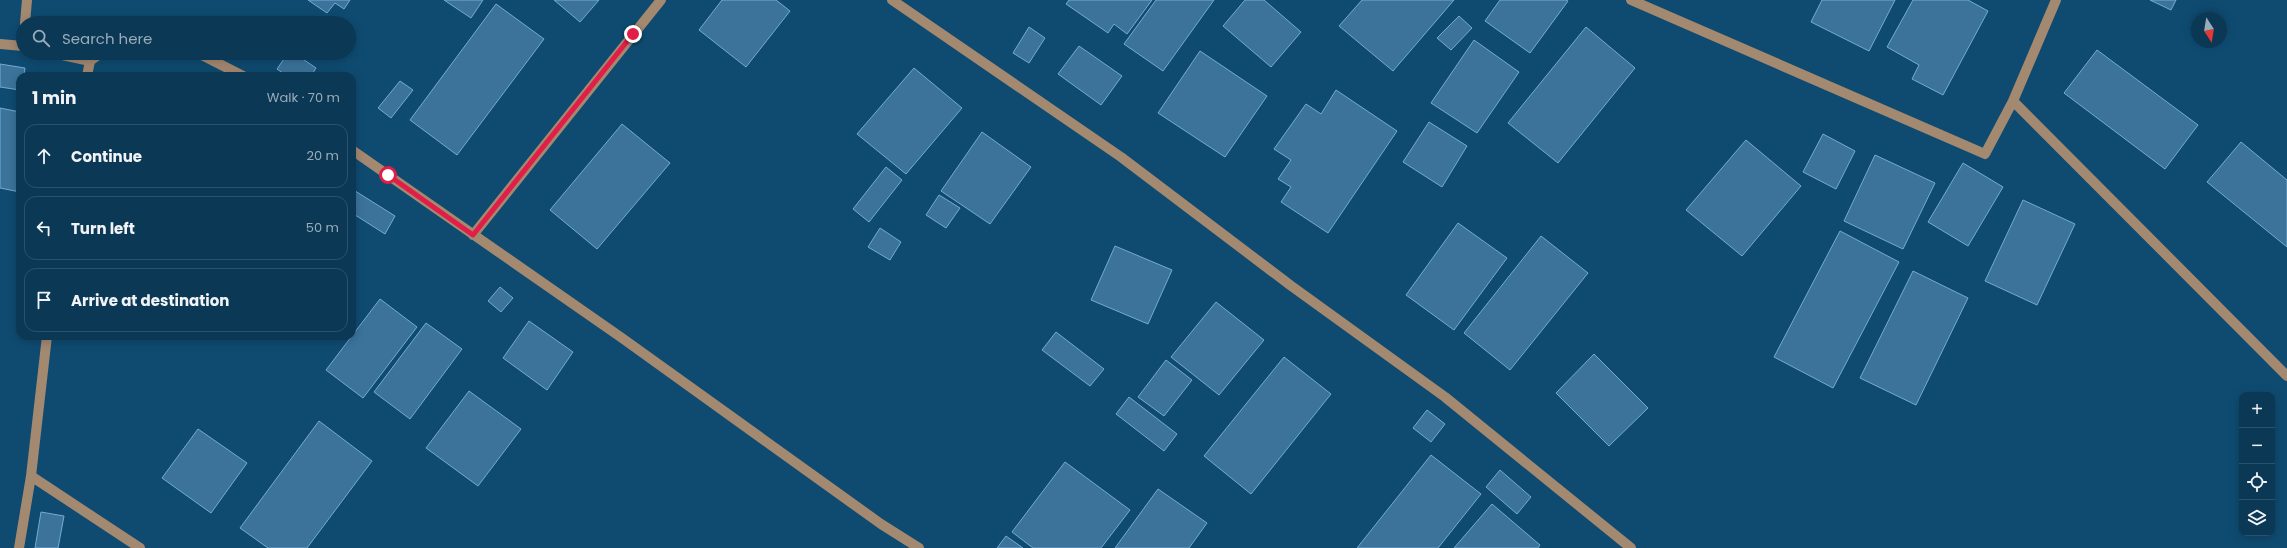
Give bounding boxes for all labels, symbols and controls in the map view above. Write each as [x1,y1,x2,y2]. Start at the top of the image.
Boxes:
north arrow [2191,12,2227,48]
search box [16,16,356,60]
route end [624,25,642,43]
icon: search [30,27,52,49]
text: Search here [62,28,152,49]
text: 1 min [32,86,76,110]
text: Walk · 70 m [267,88,340,107]
icon: ahead [33,145,55,167]
text: Continue [71,146,142,167]
text: 20 m [306,146,339,165]
route start [379,166,397,184]
icon: left [33,217,55,239]
text: Turn left [71,218,135,239]
text: 50 m [306,218,339,237]
icon: arrive [33,289,55,311]
text: Arrive at destination [71,290,229,311]
map controls [2239,392,2275,536]
button: + [2239,392,2275,428]
button: − [2239,428,2275,464]
button: locate [2239,464,2275,500]
button: layers [2239,500,2275,536]

